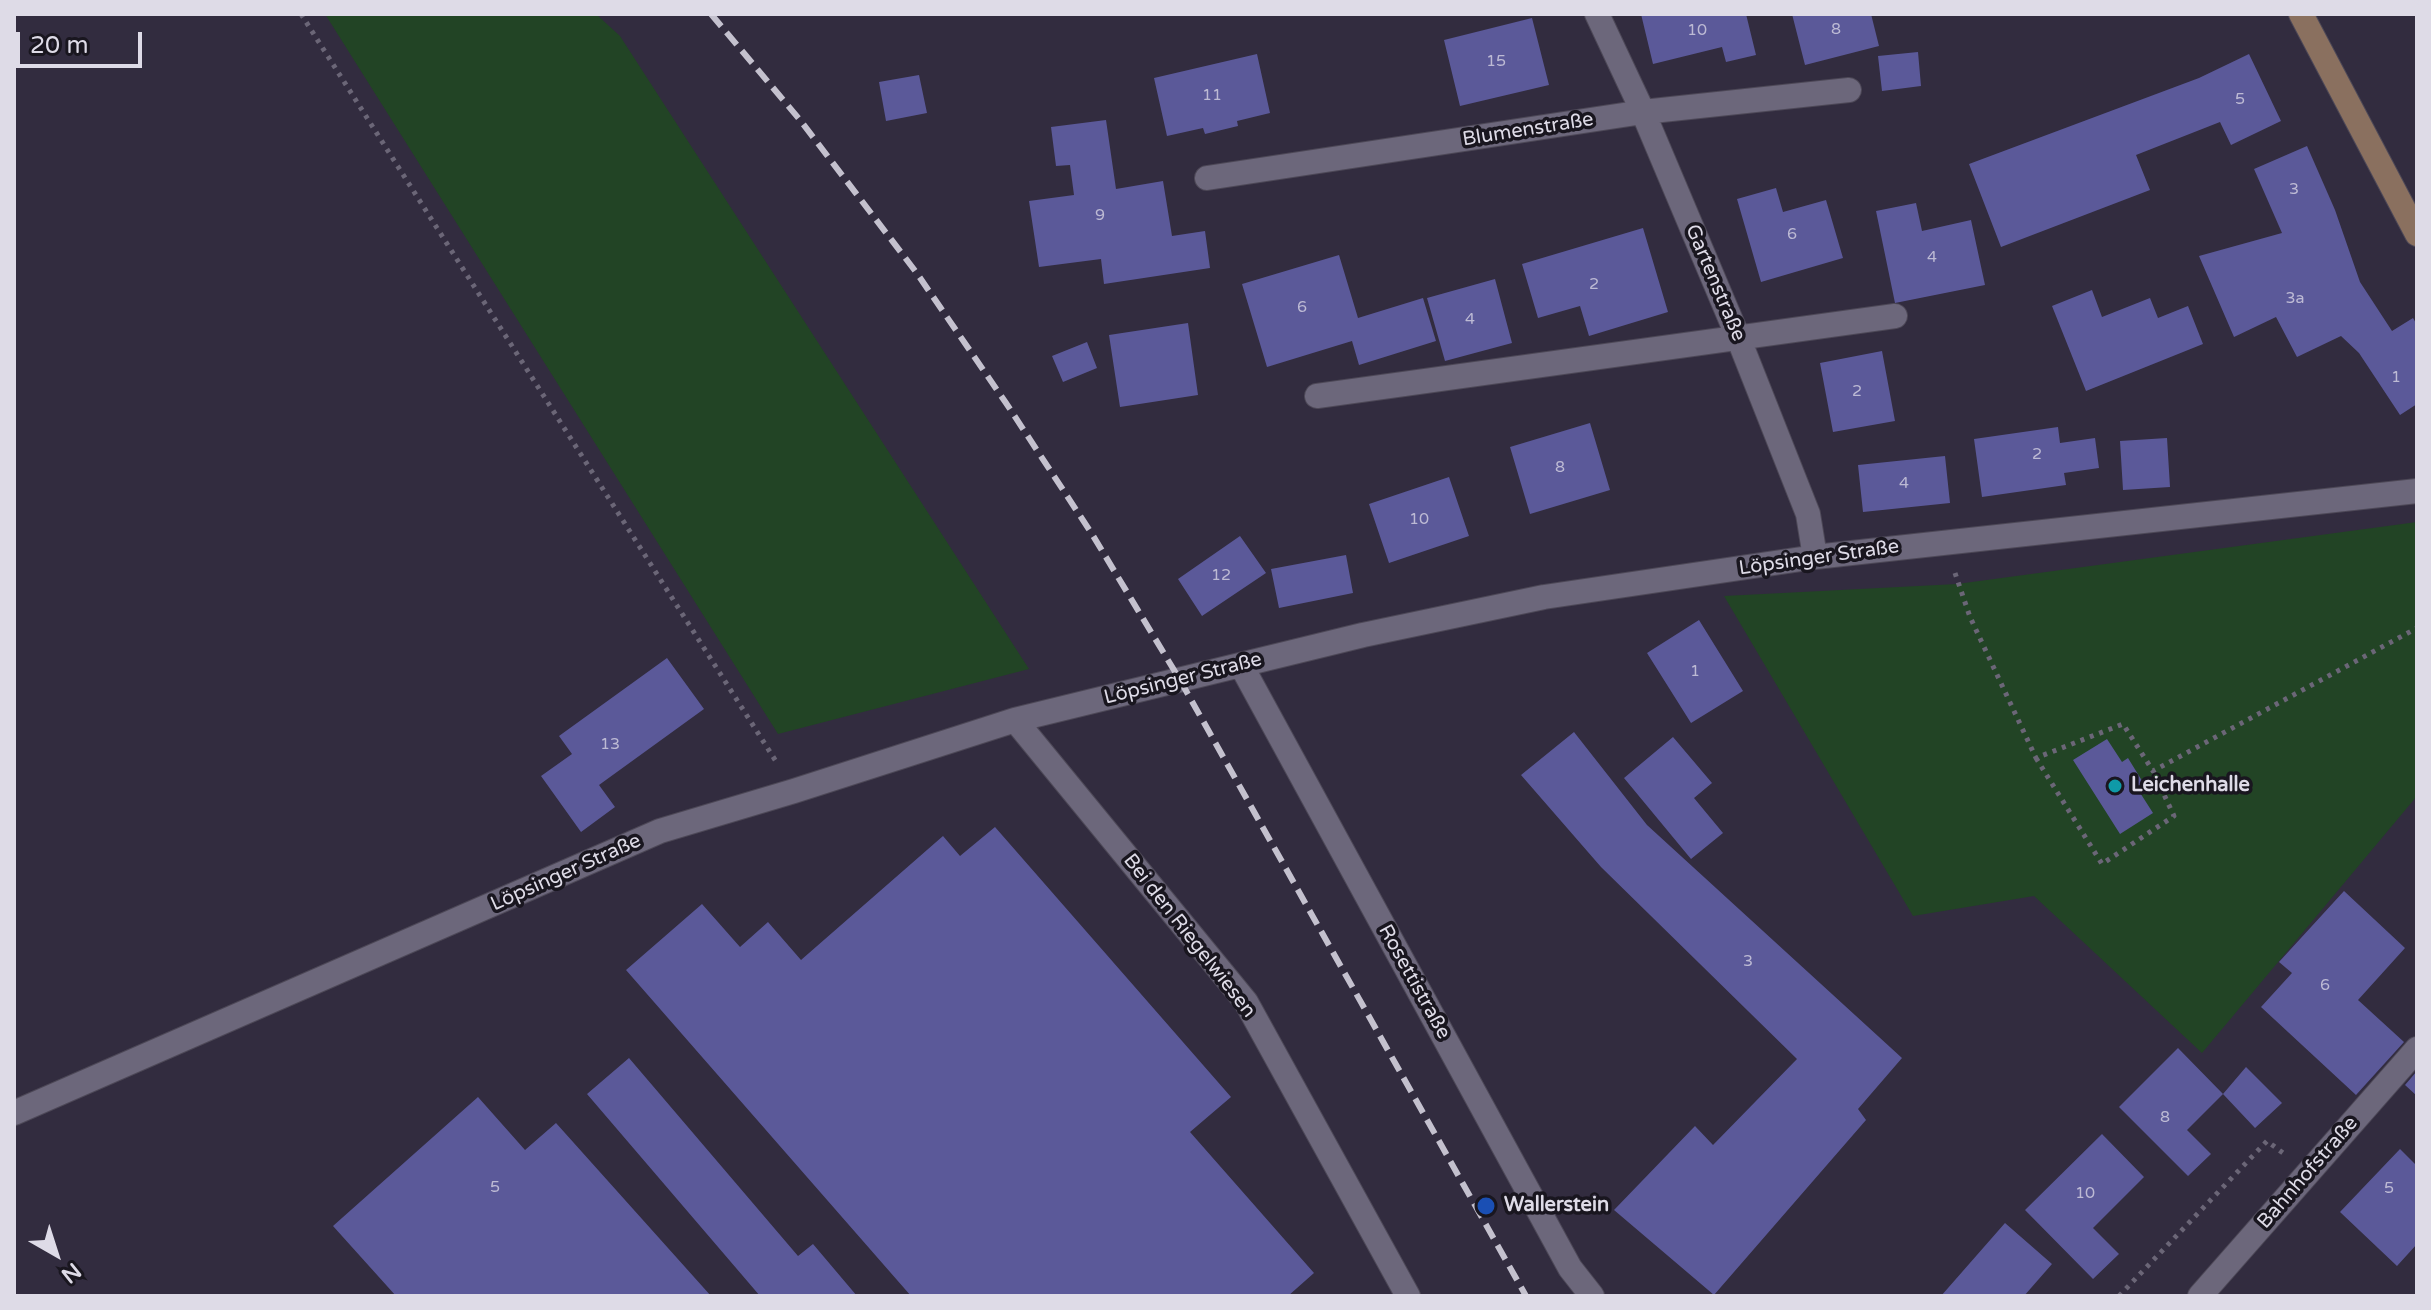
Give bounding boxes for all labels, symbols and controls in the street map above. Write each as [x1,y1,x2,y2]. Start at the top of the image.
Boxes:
scale bar [20,16,146,66]
house number: 8 [1831,20,1841,40]
house number: 10 [1687,21,1707,41]
text: 20 m [30,31,88,60]
house number: 15 [1486,52,1506,72]
house number: 11 [1202,86,1222,106]
house number: 5 [2235,90,2245,110]
street label: Blumenstraße [1461,108,1595,152]
house number: 3 [2289,180,2299,200]
house number: 9 [1095,206,1105,226]
street label: Gartenstraße [1680,221,1750,345]
house number: 6 [1787,225,1797,245]
house number: 4 [1927,248,1937,268]
house number: 2 [1589,275,1599,295]
house number: 3a [2285,289,2305,309]
house number: 6 [1297,298,1307,318]
house number: 4 [1465,310,1475,330]
house number: 1 [2391,368,2401,388]
house number: 2 [1852,382,1862,402]
house number: 2 [2032,445,2042,465]
house number: 8 [1555,458,1565,478]
house number: 4 [1899,474,1909,494]
house number: 10 [1409,510,1429,530]
street label: Löpsinger Straße [1737,535,1901,581]
house number: 12 [1211,566,1231,586]
street label: Löpsinger Straße [1102,648,1264,710]
house number: 1 [1690,662,1700,682]
house number: 13 [600,735,620,755]
place label: Leichenhalle [2131,774,2250,798]
marker: Leichenhalle [2106,777,2124,795]
street label: Löpsinger Straße [487,829,645,917]
street label: Bei den Riegelwiesen [1118,849,1260,1023]
street label: Rosettistraße [1373,921,1455,1043]
house number: 3 [1743,952,1753,972]
house number: 6 [2320,976,2330,996]
house number: 8 [2160,1108,2170,1128]
street label: Bahnhofstraße [2253,1112,2363,1234]
house number: 5 [490,1178,500,1198]
house number: 5 [2384,1179,2394,1199]
house number: 10 [2075,1184,2095,1204]
place label: Wallerstein [1504,1194,1609,1218]
marker: Wallerstein [1475,1195,1497,1217]
north arrow [16,1214,96,1294]
text: N [56,1257,86,1288]

